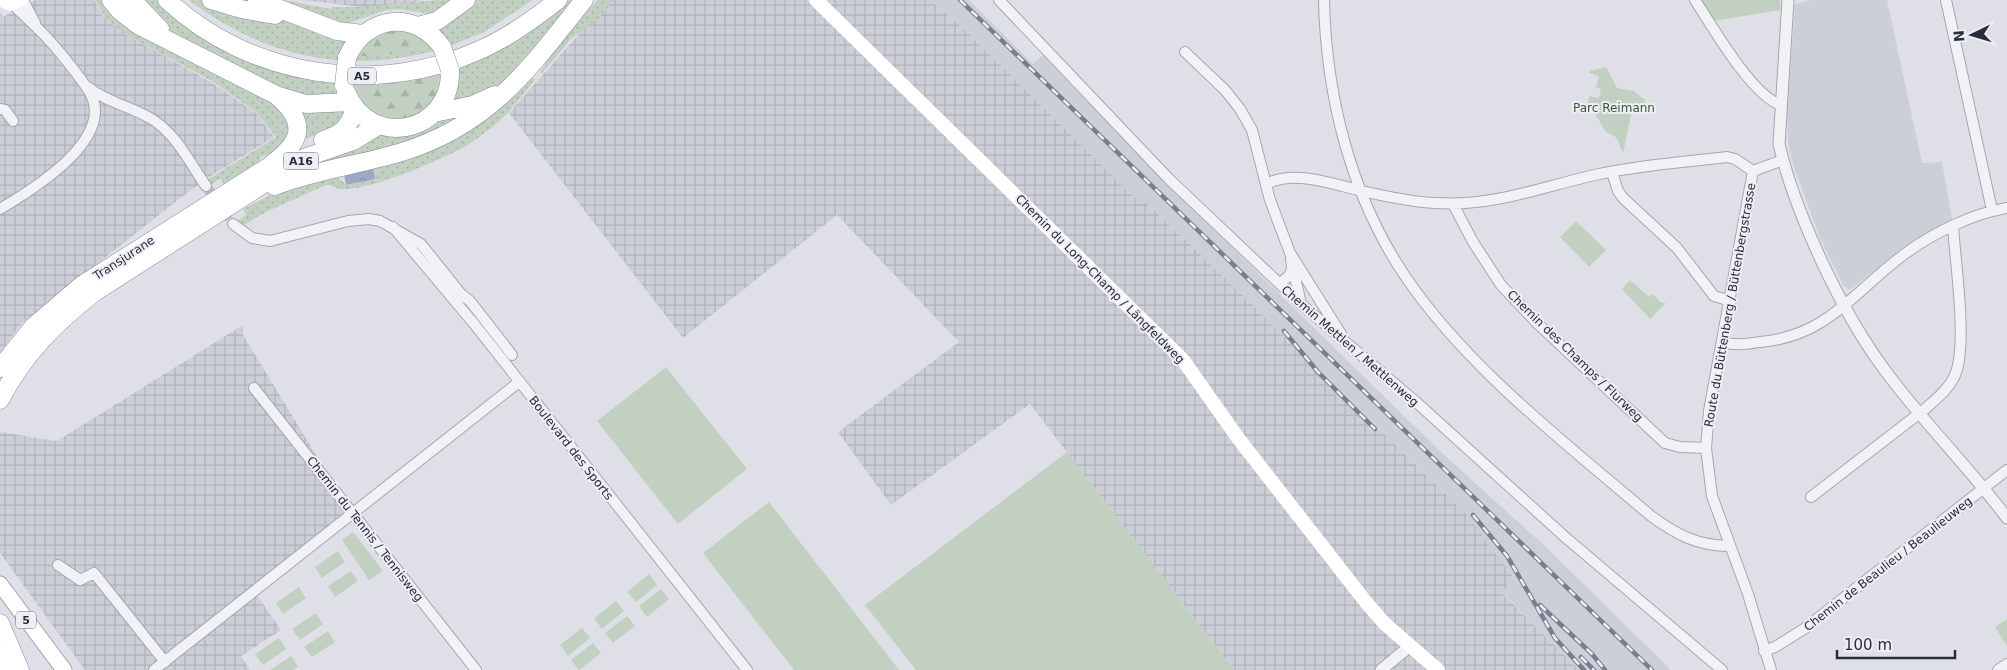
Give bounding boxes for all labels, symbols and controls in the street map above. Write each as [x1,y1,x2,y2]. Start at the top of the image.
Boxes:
north arrow [1947,10,1997,60]
text: N [1951,30,1968,43]
road number: A5 [348,68,376,84]
park label: Parc Reimann [1573,101,1655,115]
road number: A16 [284,153,318,170]
street label: Route du Büttenberg / Büttenbergstrasse [1702,182,1758,428]
street label: Chemin du Long-Champ / Längfeldweg [1013,192,1187,366]
street label: Transjurane [90,233,157,283]
street label: Chemin Mettlen / Mettlenweg [1279,283,1421,409]
street label: Chemin des Champs / Flurweg [1504,287,1646,425]
street label: Boulevard des Sports [526,393,616,503]
street label: Chemin du Tennis / Tennisweg [304,454,426,604]
street label: Chemin de Beaulieu / Beaulieuweg [1801,494,1975,634]
road number: 5 [16,612,36,628]
scale bar [1837,628,1954,660]
text: 100 m [1844,636,1892,654]

